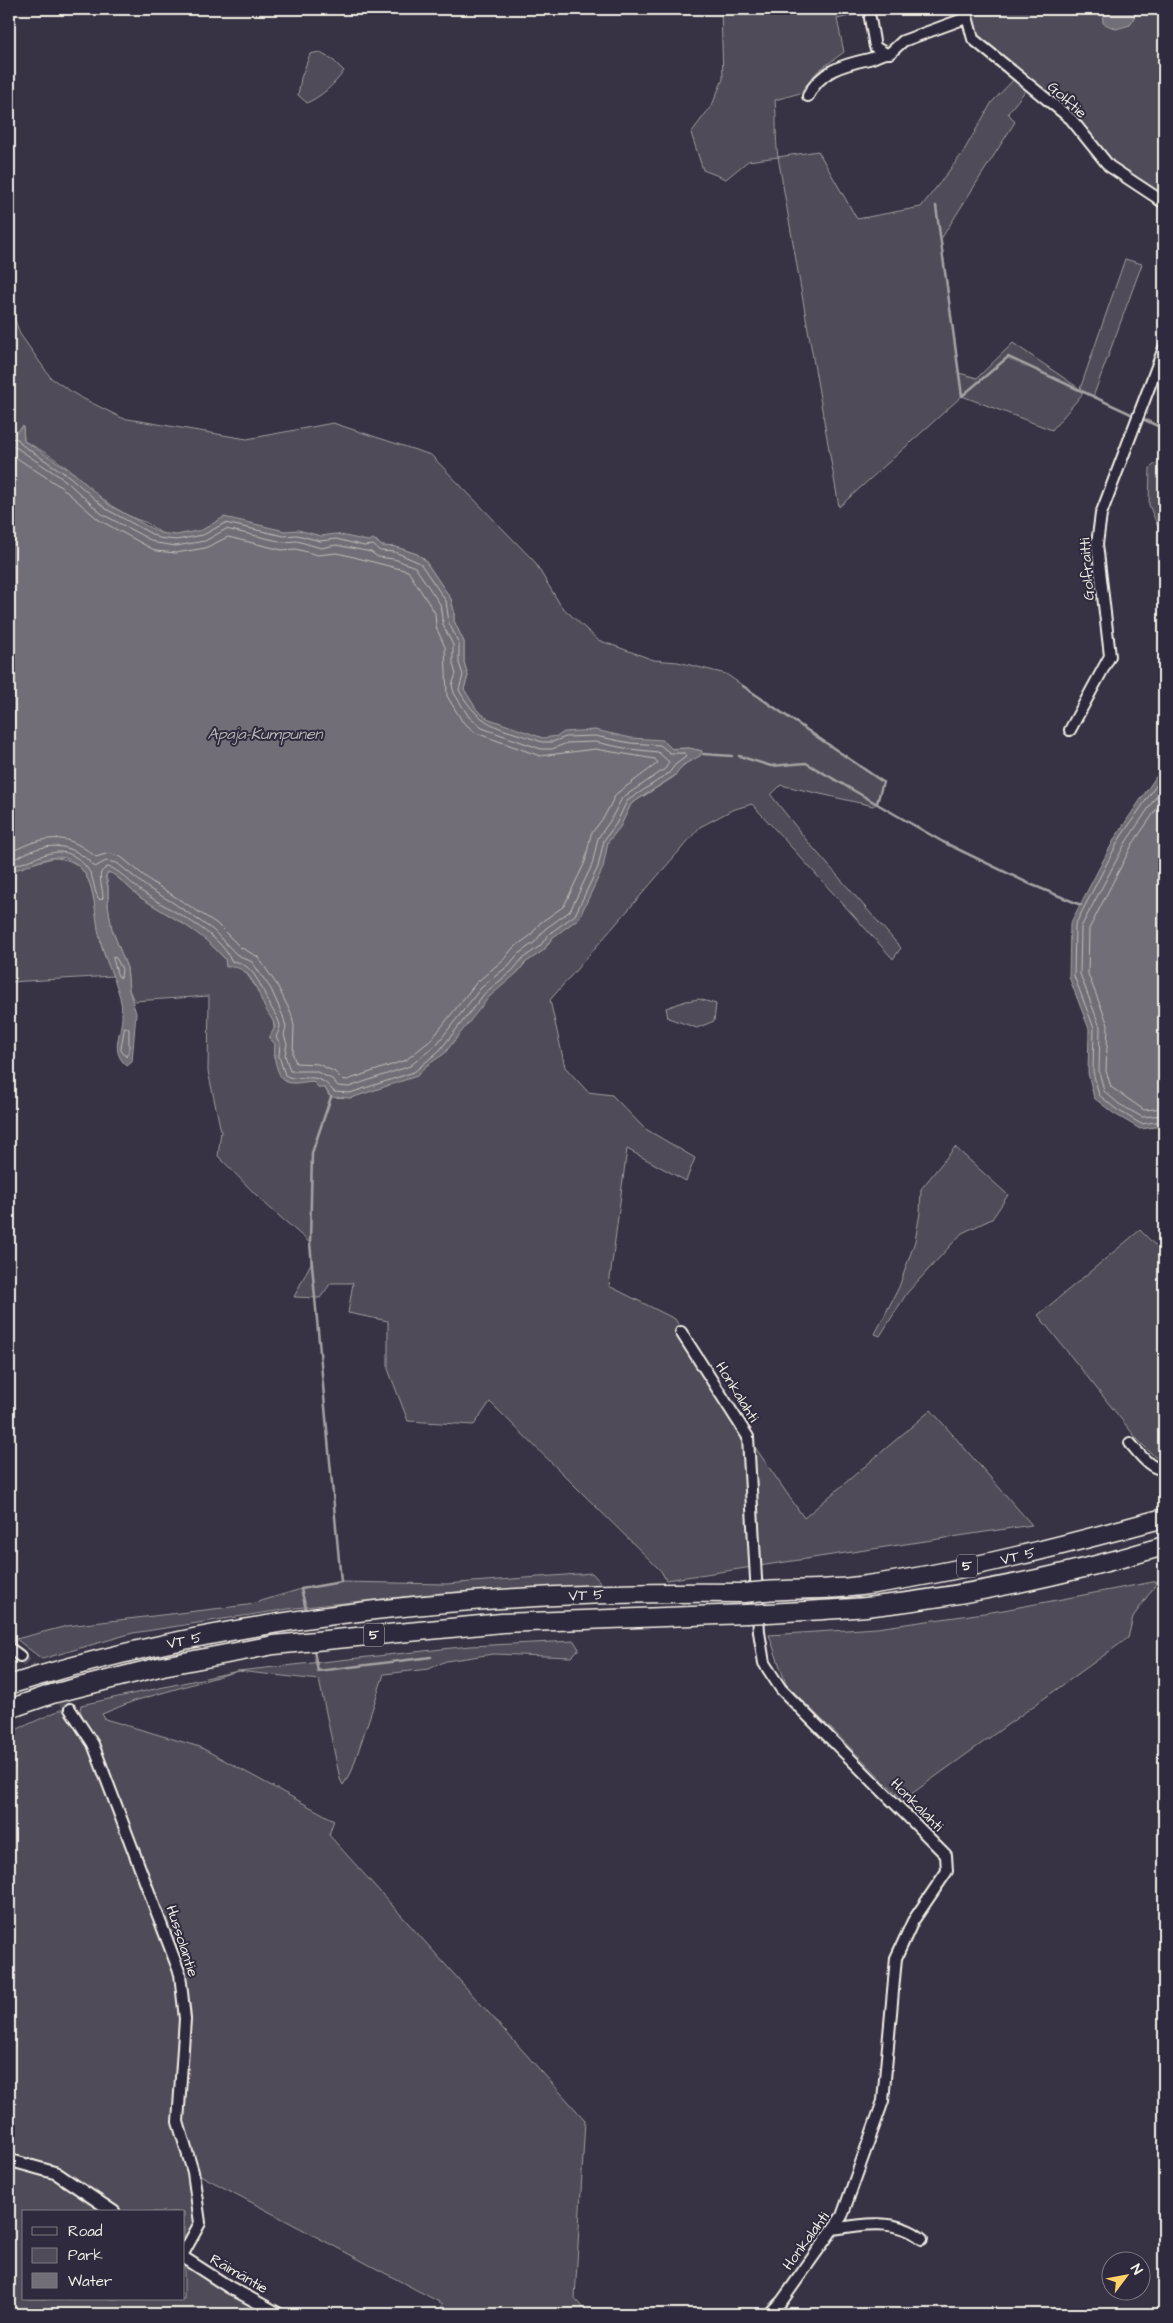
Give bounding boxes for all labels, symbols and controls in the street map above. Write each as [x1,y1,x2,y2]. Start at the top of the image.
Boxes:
street label: Golftie [1043,77,1091,123]
street label: Golfraitti [1074,536,1100,601]
water label: Apaja-Kumpunen [207,723,325,745]
street label: Honkalahti [710,1358,764,1427]
street label: VT 5 [998,1541,1038,1570]
road number: 5 [957,1554,977,1578]
street label: VT 5 [568,1584,605,1606]
road number: 5 [364,1624,384,1646]
street label: VT 5 [165,1626,204,1654]
street label: Honkalahti [886,1774,949,1837]
street label: Hussolantie [161,1902,203,1980]
street label: Honkalahti [778,2207,835,2275]
legend [22,2210,185,2300]
text: Road [68,2221,103,2242]
text: Park [68,2245,103,2266]
street label: Räimäntie [206,2249,272,2299]
north arrow [1100,2250,1150,2300]
text: N [1125,2261,1147,2279]
text: Water [68,2271,112,2292]

